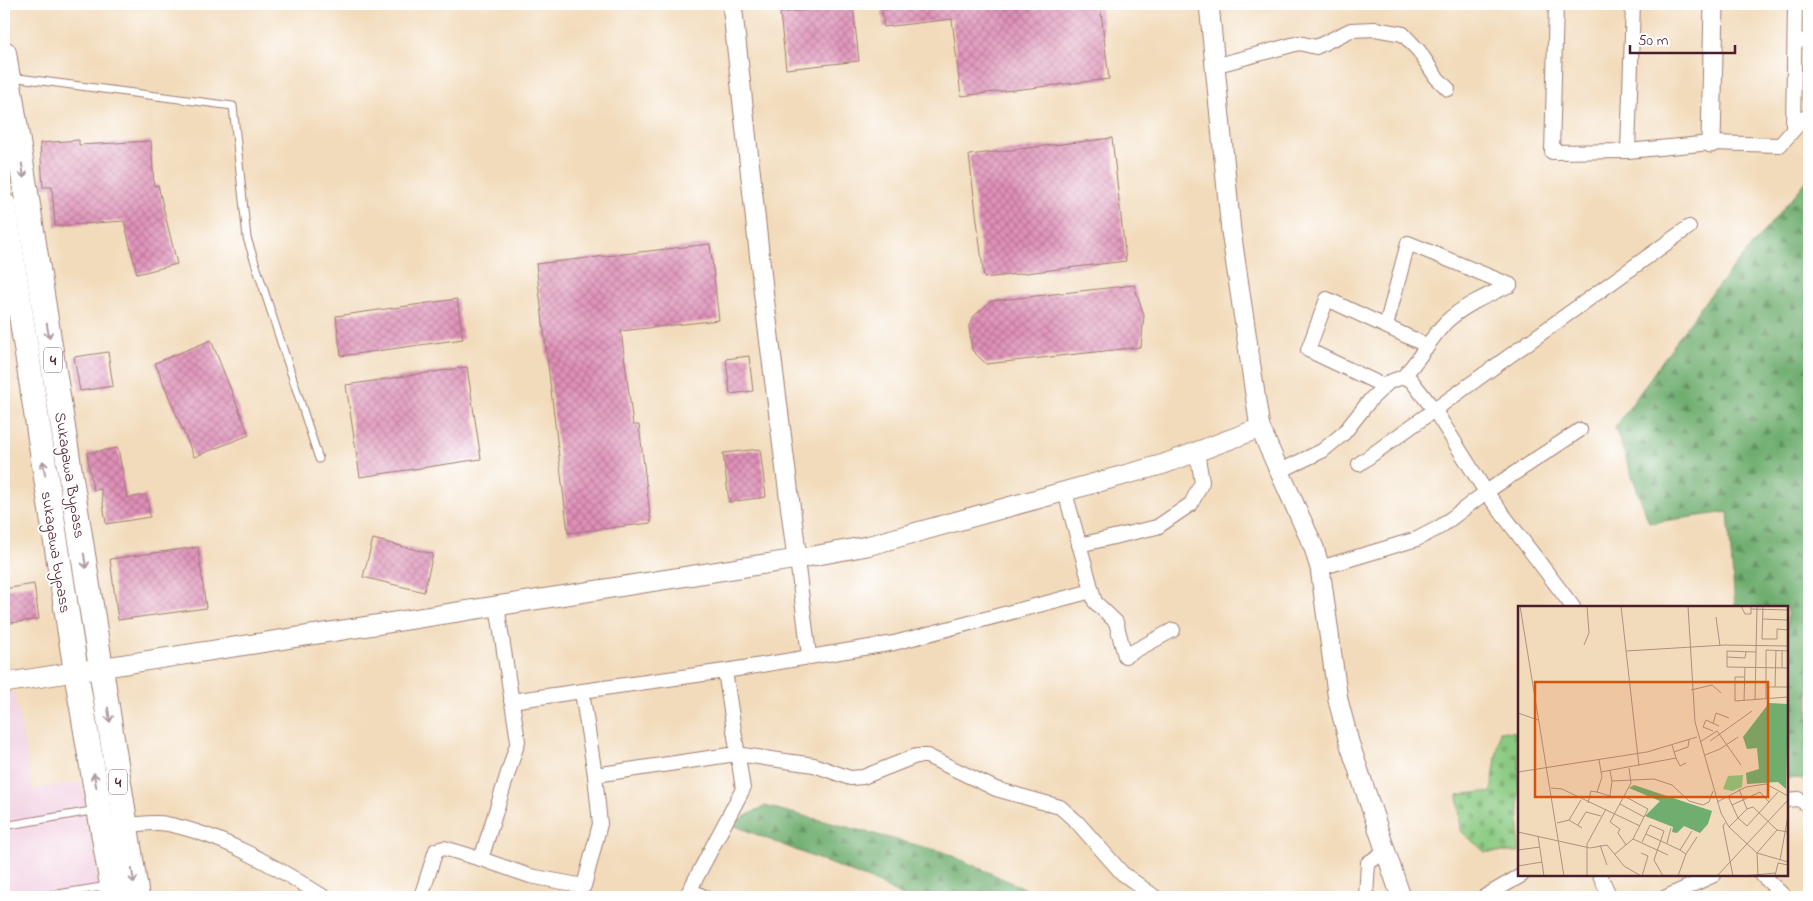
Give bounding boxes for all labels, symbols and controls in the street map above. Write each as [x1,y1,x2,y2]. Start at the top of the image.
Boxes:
scale bar [1630,22,1736,54]
text: 50 m [1638,30,1669,52]
one-way arrow [18,162,28,178]
one-way arrow [44,323,54,339]
road number: 4 [44,348,62,372]
street label: Sukagawa Bypass [47,411,91,540]
one-way arrow [39,460,49,476]
street label: sukagawa bypass [34,490,76,615]
one-way arrow [80,552,90,568]
inset map [1518,606,1788,876]
one-way arrow [104,707,114,723]
road number: 4 [109,770,127,794]
one-way arrow [89,772,99,788]
one-way arrow [128,867,138,883]

